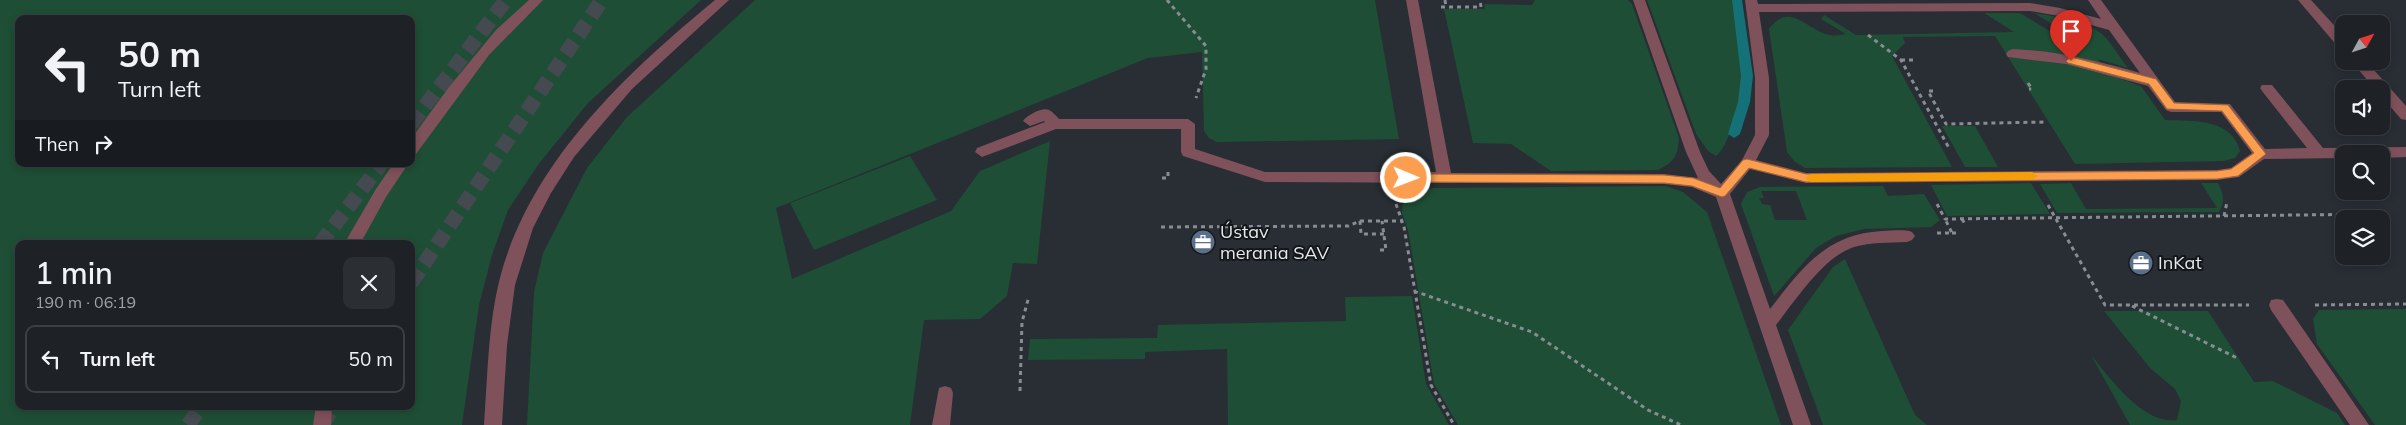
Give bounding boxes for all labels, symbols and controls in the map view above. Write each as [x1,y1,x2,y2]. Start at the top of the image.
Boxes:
pin [2050,10,2092,61]
north arrow [2335,15,2390,70]
map controls [2335,15,2390,265]
icon: arrive [2057,17,2085,45]
text: 50 m [118,32,201,76]
icon: left [35,35,100,100]
text: Turn left [118,75,201,103]
button: sound [2335,80,2390,135]
icon: right [89,130,117,158]
text: Then [35,132,79,156]
button: search [2335,145,2390,200]
position arrow [1379,151,1431,203]
button: layers [2335,210,2390,265]
place label: Ústav merania SAV [1220,220,1330,264]
office icon: Ústav merania SAV [1190,229,1216,255]
office icon: InKat [2128,250,2154,276]
place label: InKat [2158,251,2202,274]
text: 1 min [35,254,113,292]
button: close [343,257,395,309]
text: 190 m · 06:19 [35,292,136,312]
icon: left [37,345,65,373]
text: Turn left [80,347,155,371]
text: 50 m [349,347,393,371]

